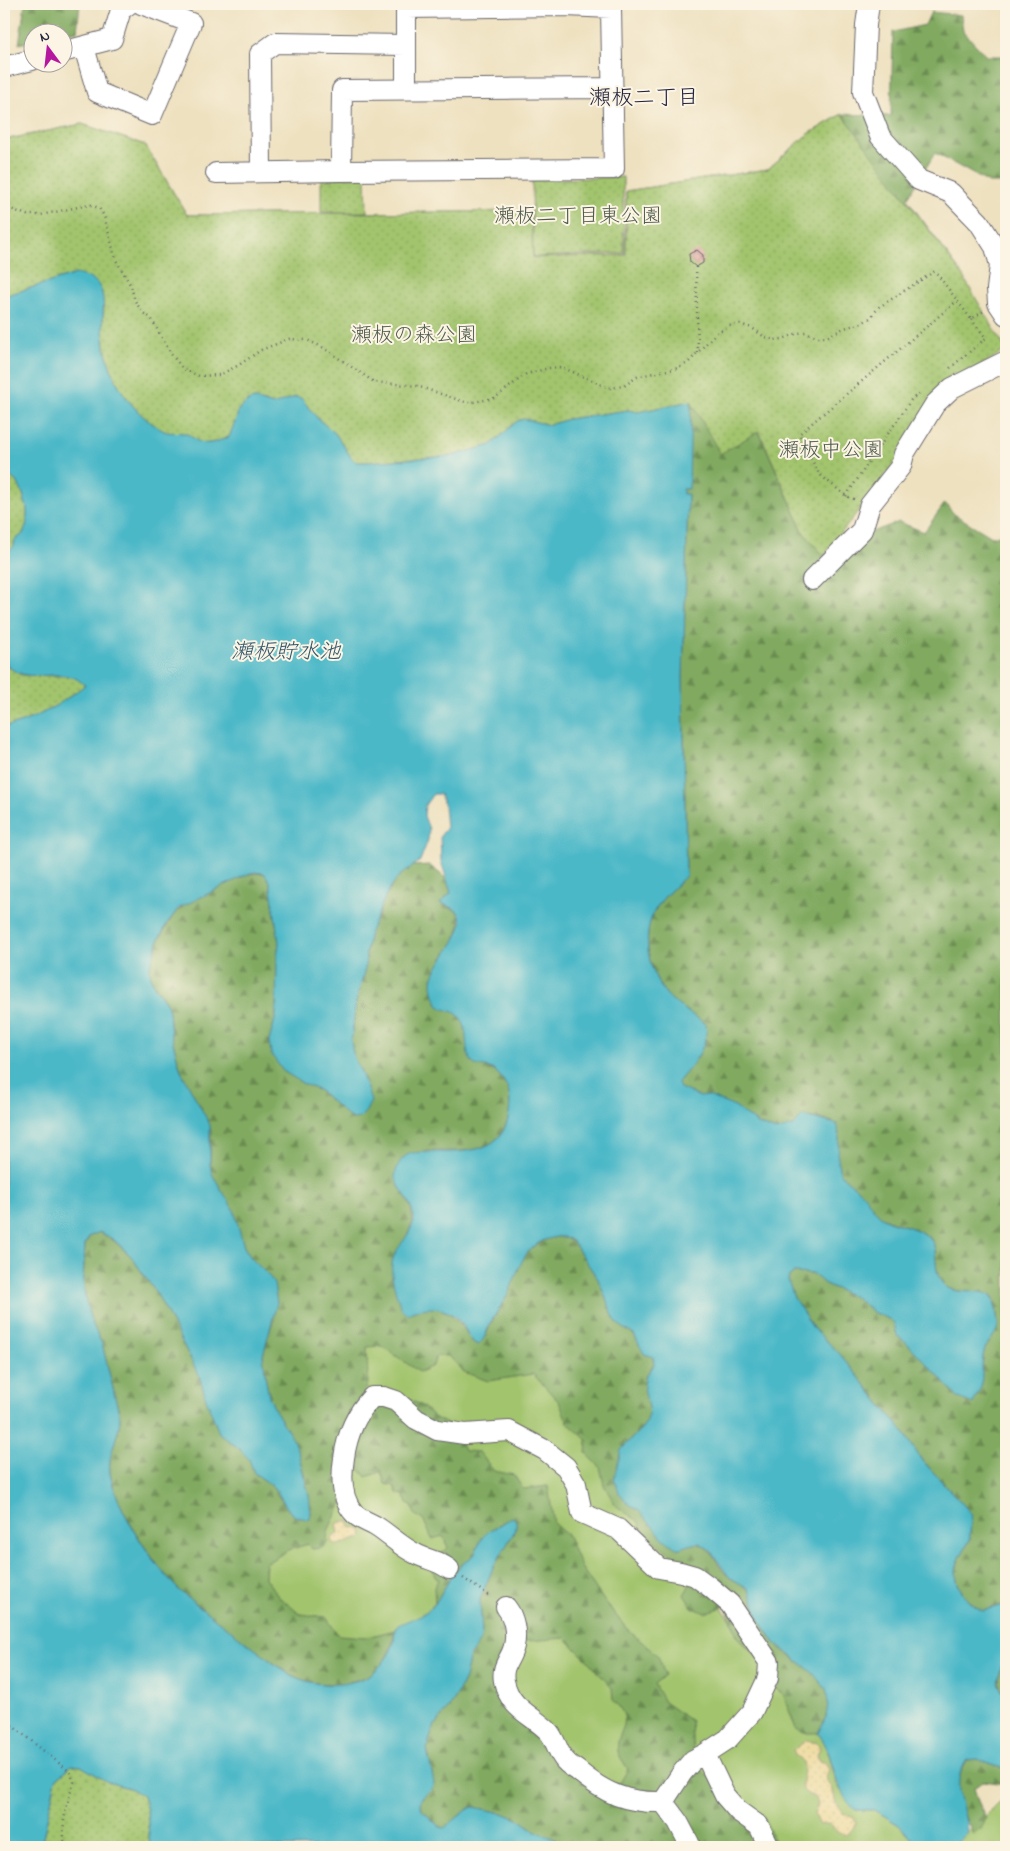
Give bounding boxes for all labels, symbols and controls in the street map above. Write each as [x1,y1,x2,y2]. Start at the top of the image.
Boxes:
north arrow [22,22,72,72]
text: N [38,26,52,48]
district label: 瀬板二丁目 [589,83,699,115]
park label: 瀬板二丁目東公園 [494,202,662,232]
park label: 瀬板の森公園 [351,321,477,351]
park label: 瀬板中公園 [779,436,884,466]
water label: 瀬板貯水池 [231,637,342,669]

